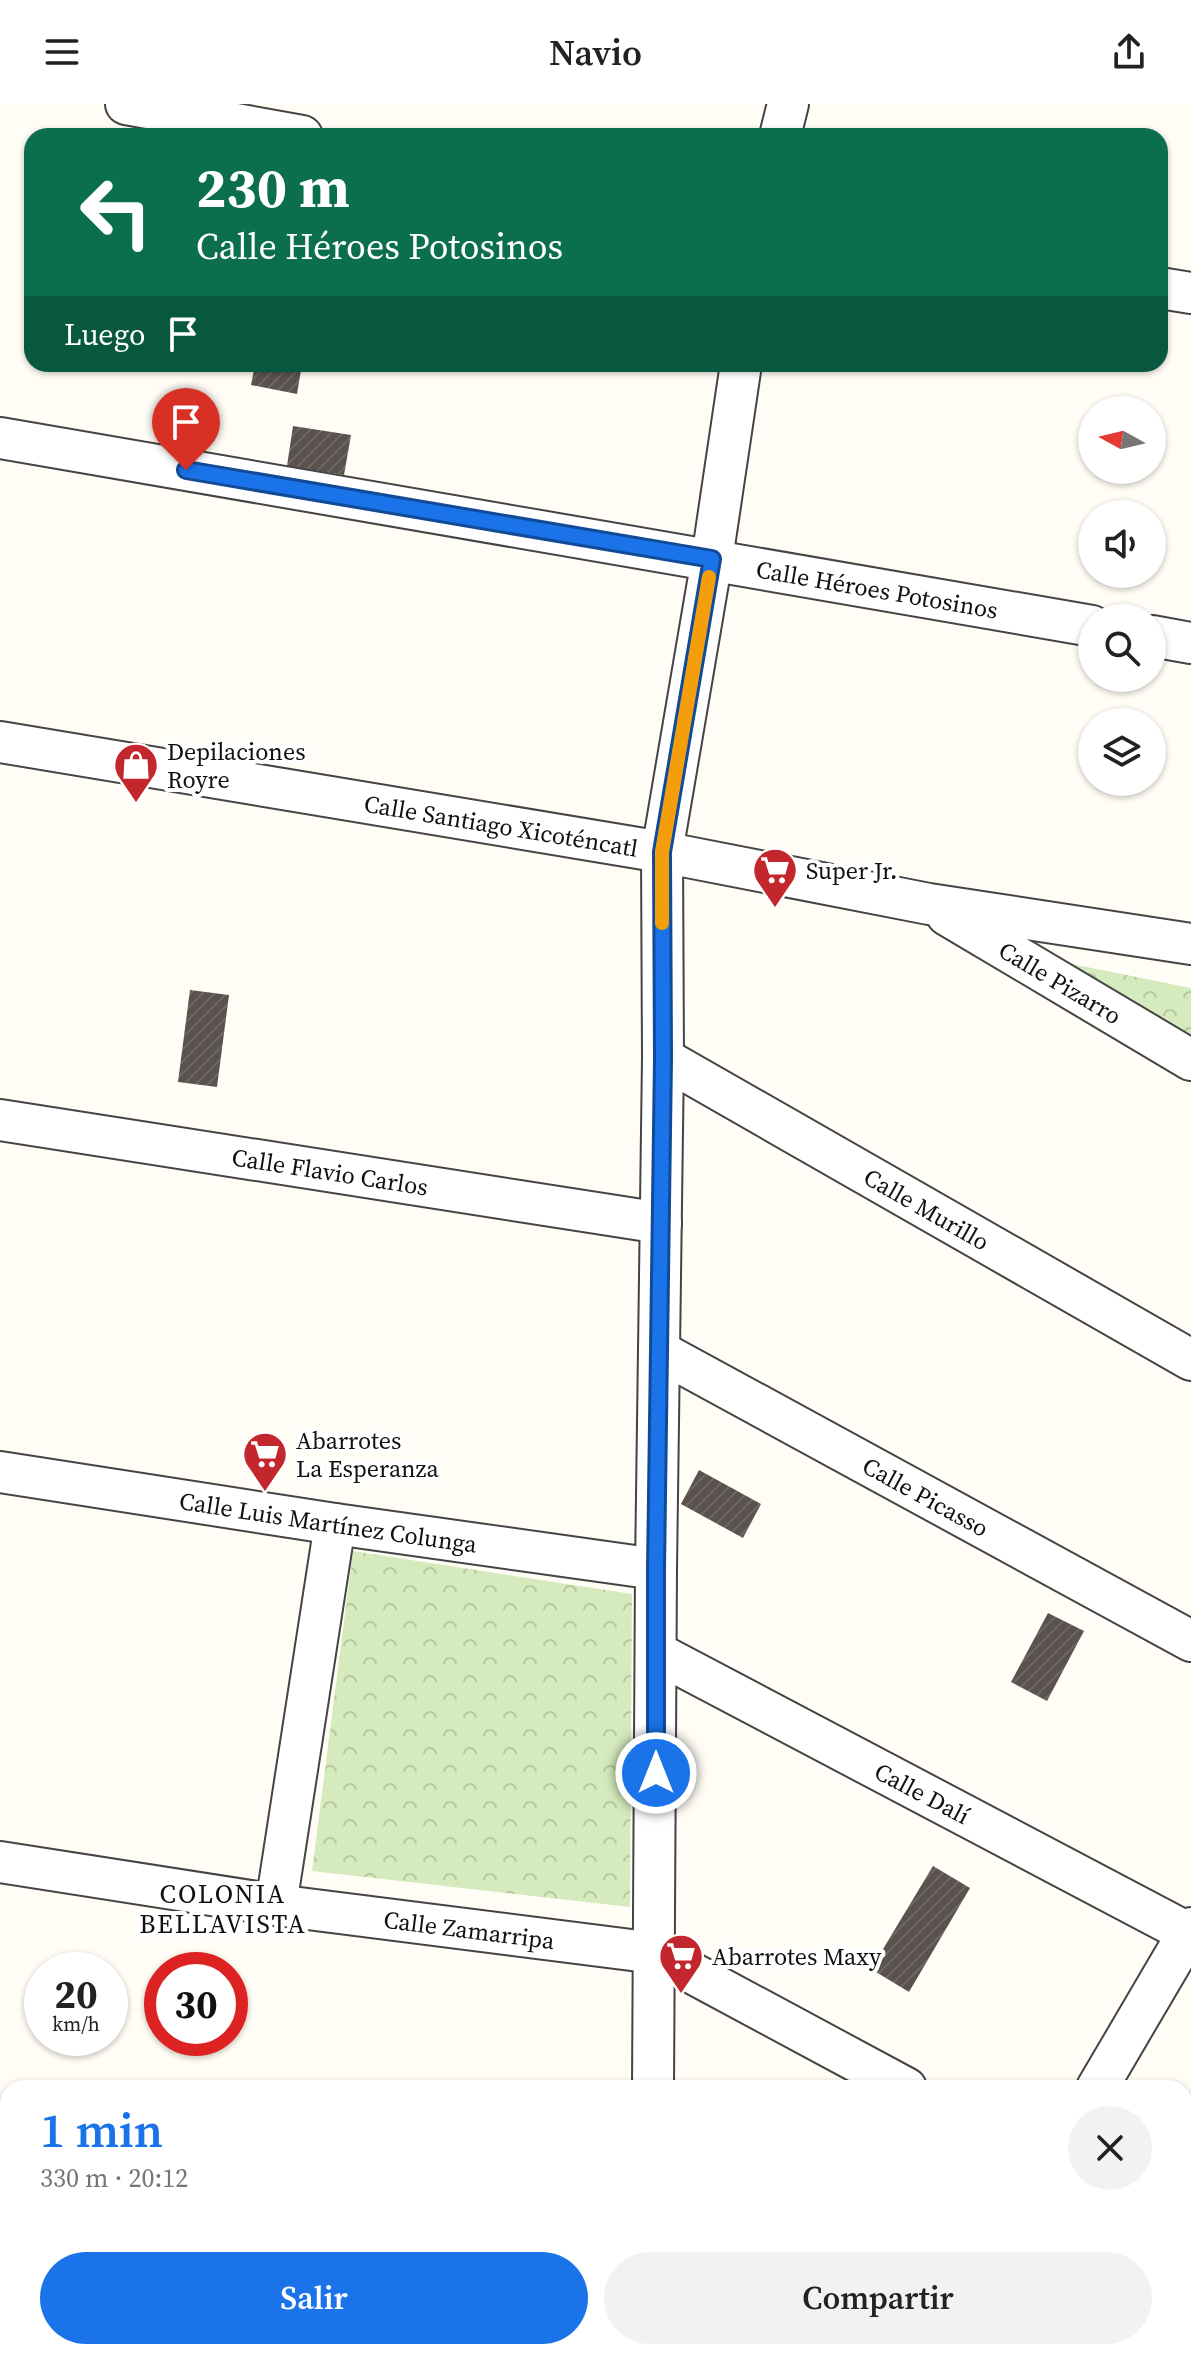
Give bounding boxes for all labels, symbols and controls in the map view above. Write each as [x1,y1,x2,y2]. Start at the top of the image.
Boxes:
text: Navio [549,28,642,77]
icon: menu [40,30,84,74]
icon: share [1107,30,1151,74]
text: 230 m [196,149,350,226]
icon: left [64,160,168,264]
text: Calle Héroes Potosinos [196,222,563,271]
icon: arrive [161,312,205,356]
text: Luego [64,314,145,355]
pin [152,388,220,470]
north arrow [1078,396,1166,484]
map controls [1078,396,1166,796]
icon: arrive [164,400,208,444]
button: sound [1078,500,1166,588]
street label: Calle Héroes Potosinos [754,552,1001,626]
button: search [1078,604,1166,692]
button: layers [1078,708,1166,796]
place label: Depilaciones Royre [167,735,306,796]
shop icon: Depilaciones Royre [112,741,160,804]
street label: Calle Santiago Xicoténcatl [362,786,641,864]
supermarket icon: Super Jr. [751,846,799,909]
place label: Super Jr. [806,854,897,887]
street label: Calle Pizarro [993,933,1128,1032]
street label: Calle Flavio Carlos [230,1140,430,1203]
street label: Calle Murillo [858,1160,996,1258]
place label: Abarrotes La Esperanza [296,1424,439,1485]
supermarket icon: Abarrotes La Esperanza [241,1430,289,1493]
street label: Calle Picasso [857,1449,995,1544]
street label: Calle Luis Martínez Colunga [177,1484,480,1560]
position arrow [614,1731,698,1815]
street label: Calle Dalí [869,1754,976,1832]
district label: COLONIA BELLAVISTA [139,1876,307,1942]
street label: Calle Zamarripa [382,1902,557,1957]
supermarket icon: Abarrotes Maxy [657,1932,705,1995]
place label: Abarrotes Maxy [712,1940,882,1973]
speed limit sign: 30 [144,1952,248,2056]
text: 20 [54,1967,98,2021]
text: km/h [52,2010,100,2038]
text: 1 min [40,2097,163,2163]
button: close [1068,2106,1152,2190]
text: 330 m · 20:12 [40,2160,188,2196]
button: Salir [40,2252,588,2344]
button: Compartir [604,2252,1152,2344]

